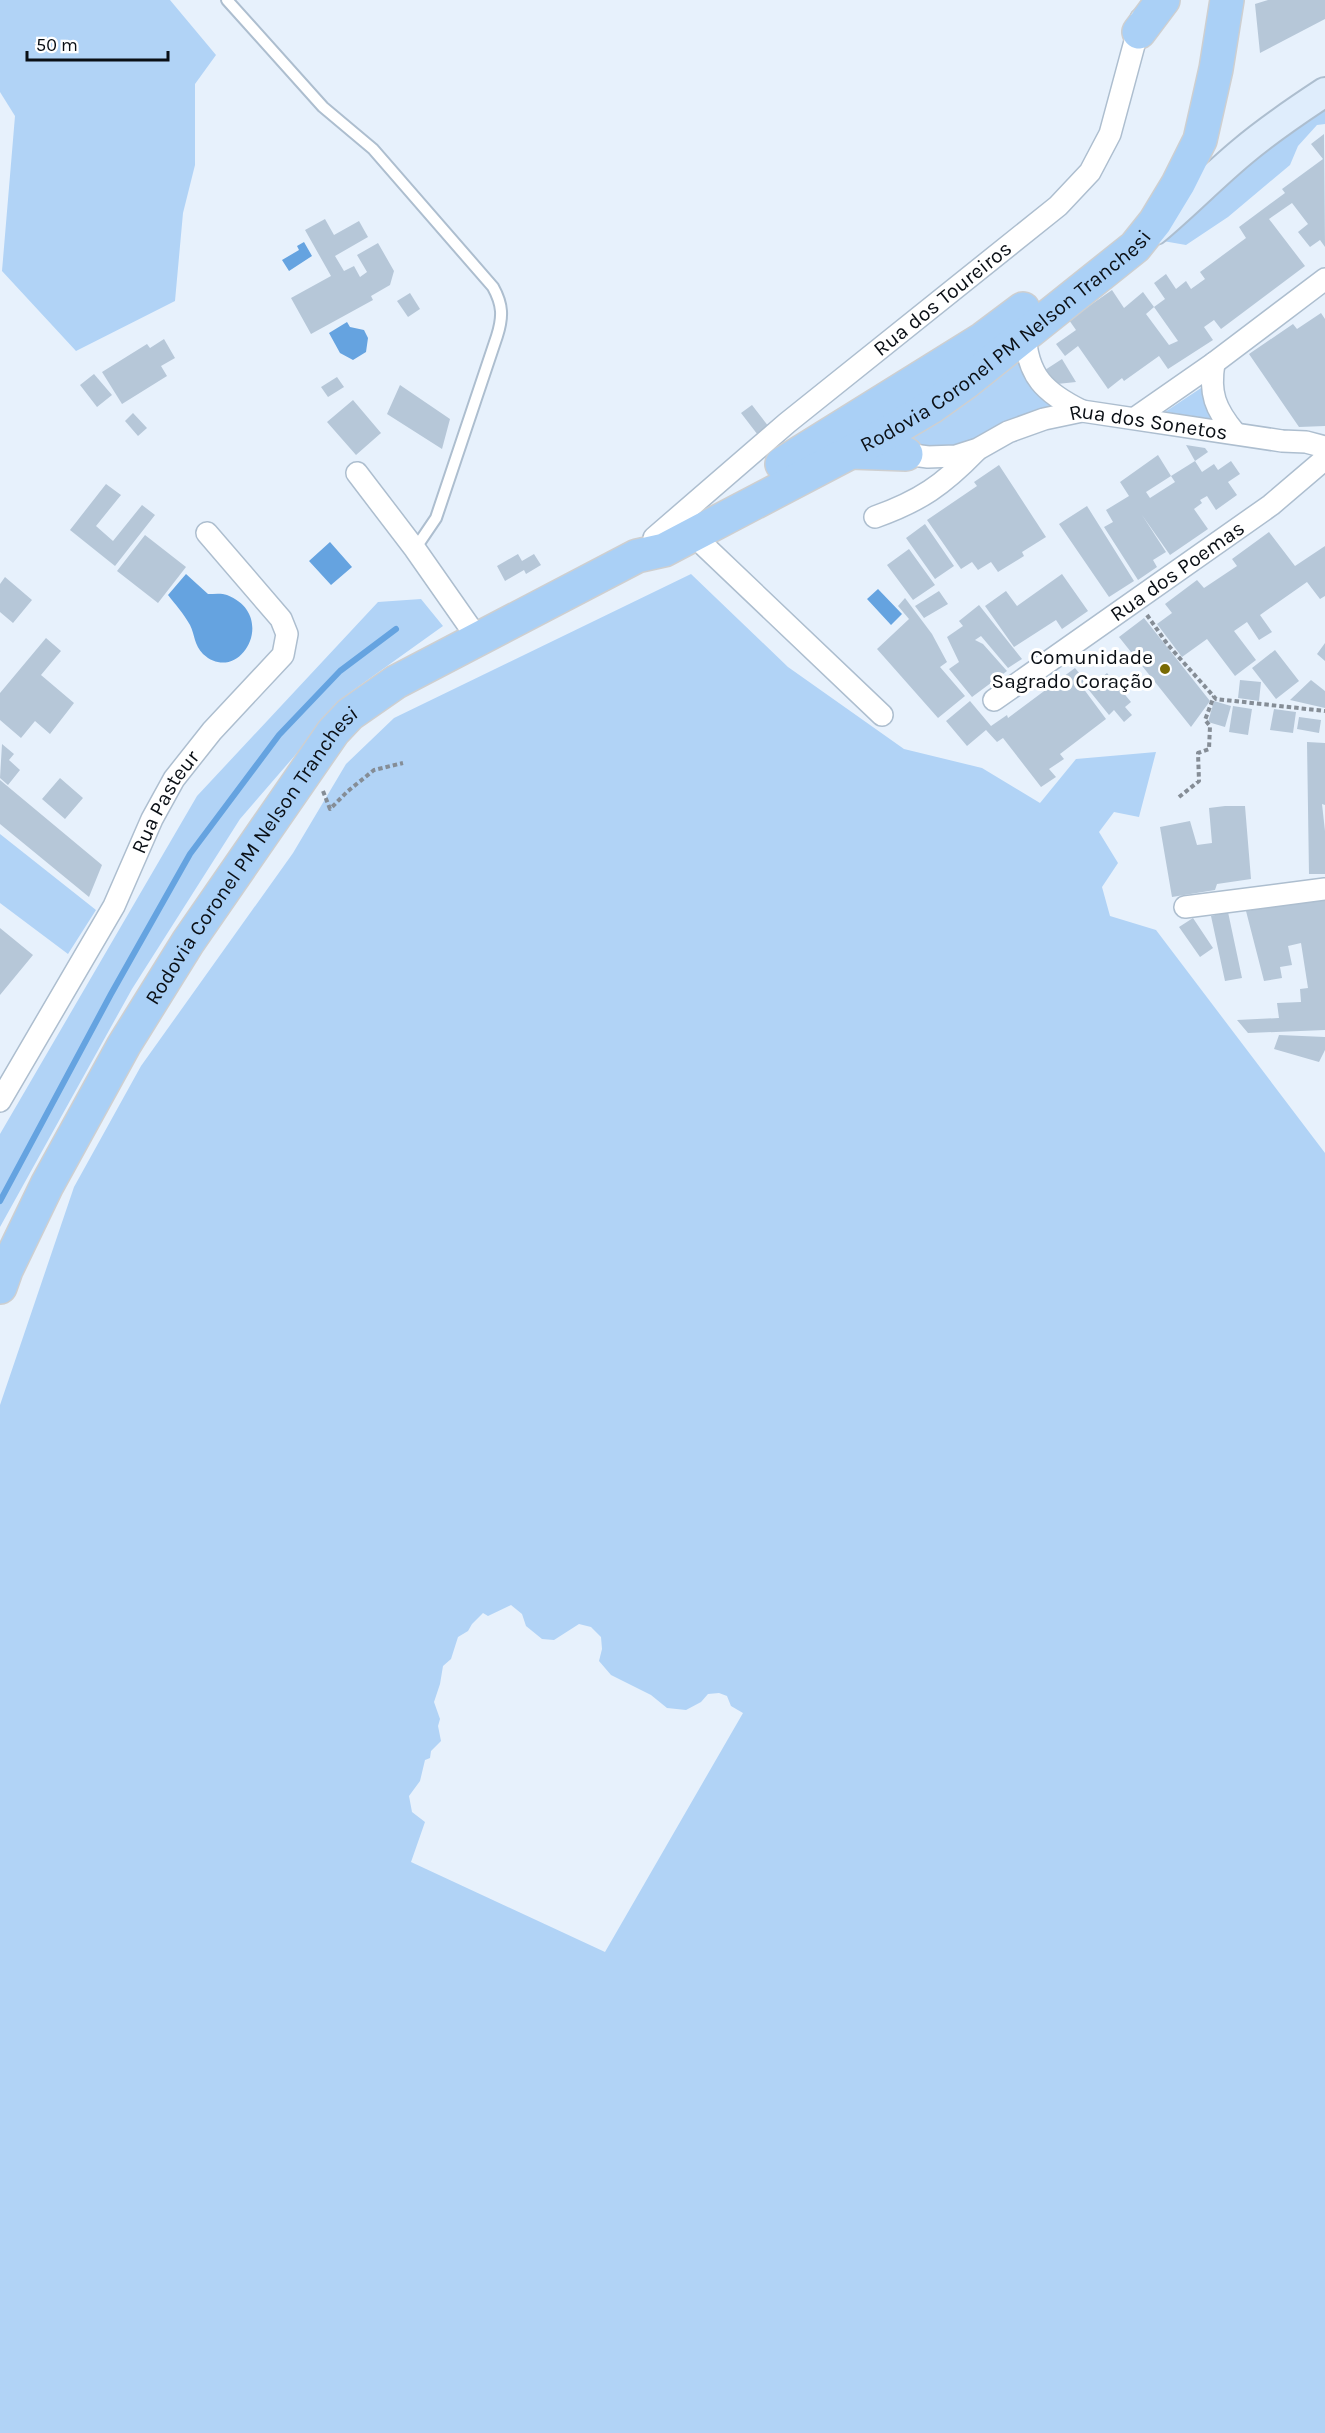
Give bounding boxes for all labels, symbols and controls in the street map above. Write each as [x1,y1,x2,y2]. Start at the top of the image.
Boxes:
scale bar [27,24,168,62]
text: 50 m [36,34,78,56]
street label: Rodovia Coronel PM Nelson Tranchesi [856,225,1156,457]
street label: Rua dos Toureiros [869,236,1016,361]
street label: Rua dos Sonetos [1067,399,1229,445]
street label: Rua dos Poemas [1106,516,1249,626]
place label: Comunidade Sagrado Coração [991,645,1153,693]
marker: Comunidade Sagrado Coração [1158,662,1172,676]
street label: Rodovia Coronel PM Nelson Tranchesi [140,700,362,1009]
street label: Rua Pasteur [126,745,204,857]

